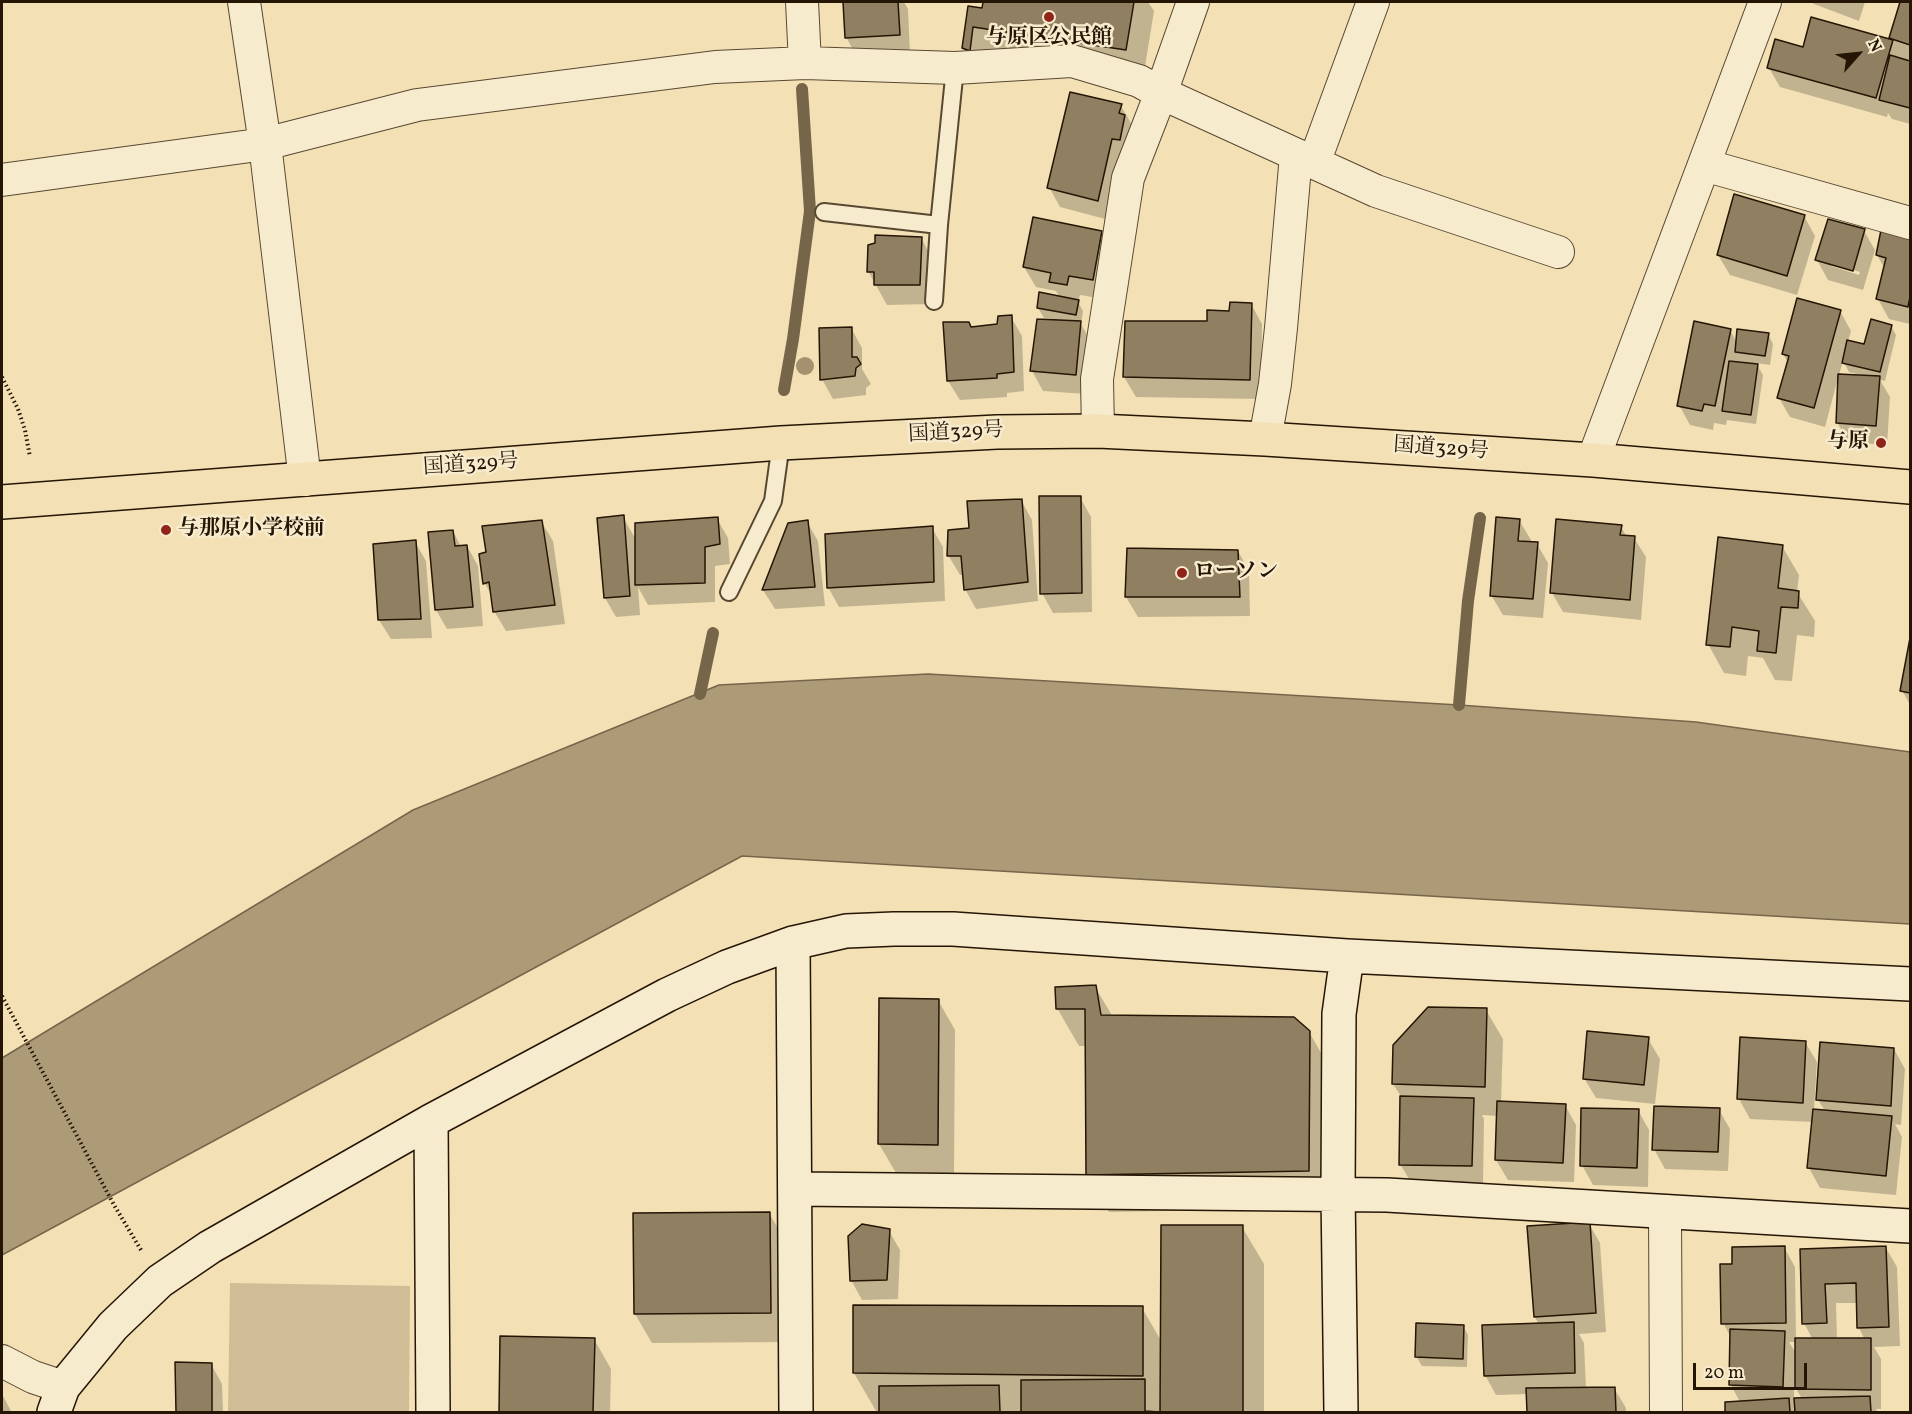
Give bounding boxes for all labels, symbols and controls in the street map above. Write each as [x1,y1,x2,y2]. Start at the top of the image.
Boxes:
marker: 与原区公民館 [1042,10,1056,24]
north arrow [1828,24,1888,84]
place label: 与原区公民館 [986,26,1112,52]
text: N [1862,36,1886,56]
street label: 国道329号 [908,419,1004,449]
place label: 与原 [1827,430,1869,456]
street label: 国道329号 [1392,434,1490,466]
marker: 与原 [1874,436,1888,450]
street label: 国道329号 [422,450,520,482]
place label: 与那原小学校前 [178,517,325,543]
marker: 与那原小学校前 [159,523,173,537]
place label: ローソン [1194,560,1278,586]
marker: ローソン [1175,566,1189,580]
scale bar [1696,1351,1810,1389]
text: 20 m [1704,1361,1744,1386]

